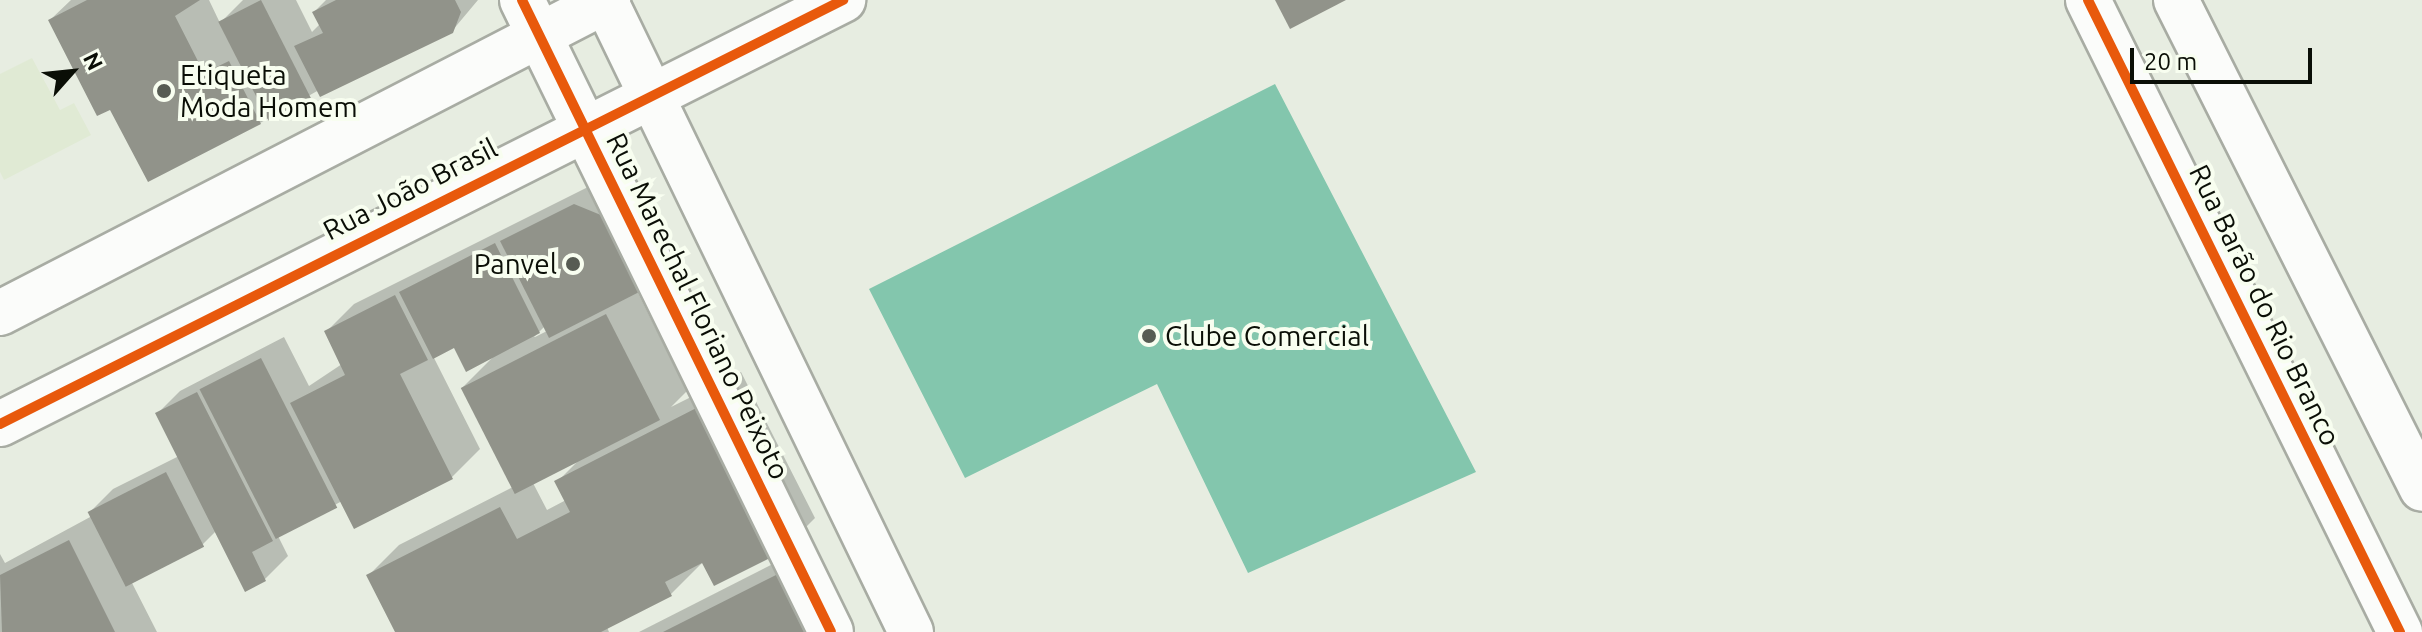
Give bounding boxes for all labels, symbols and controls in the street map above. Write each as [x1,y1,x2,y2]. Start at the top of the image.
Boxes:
north arrow [32,32,112,112]
scale bar [2134,32,2316,82]
text: N [79,48,109,74]
text: 20 m [2144,48,2197,75]
place label: Etiqueta Moda Homem [180,58,358,124]
marker: Etiqueta Moda Homem [155,82,173,100]
street label: Rua Marechal Floriano Peixoto [599,127,797,485]
street label: Rua João Brasil [317,131,503,247]
street label: Rua Barão do Rio Branco [2182,159,2348,451]
place label: Panvel [474,247,557,281]
marker: Panvel [564,255,582,273]
place label: Clube Comercial [1165,319,1369,353]
marker: Clube Comercial [1140,327,1158,345]

